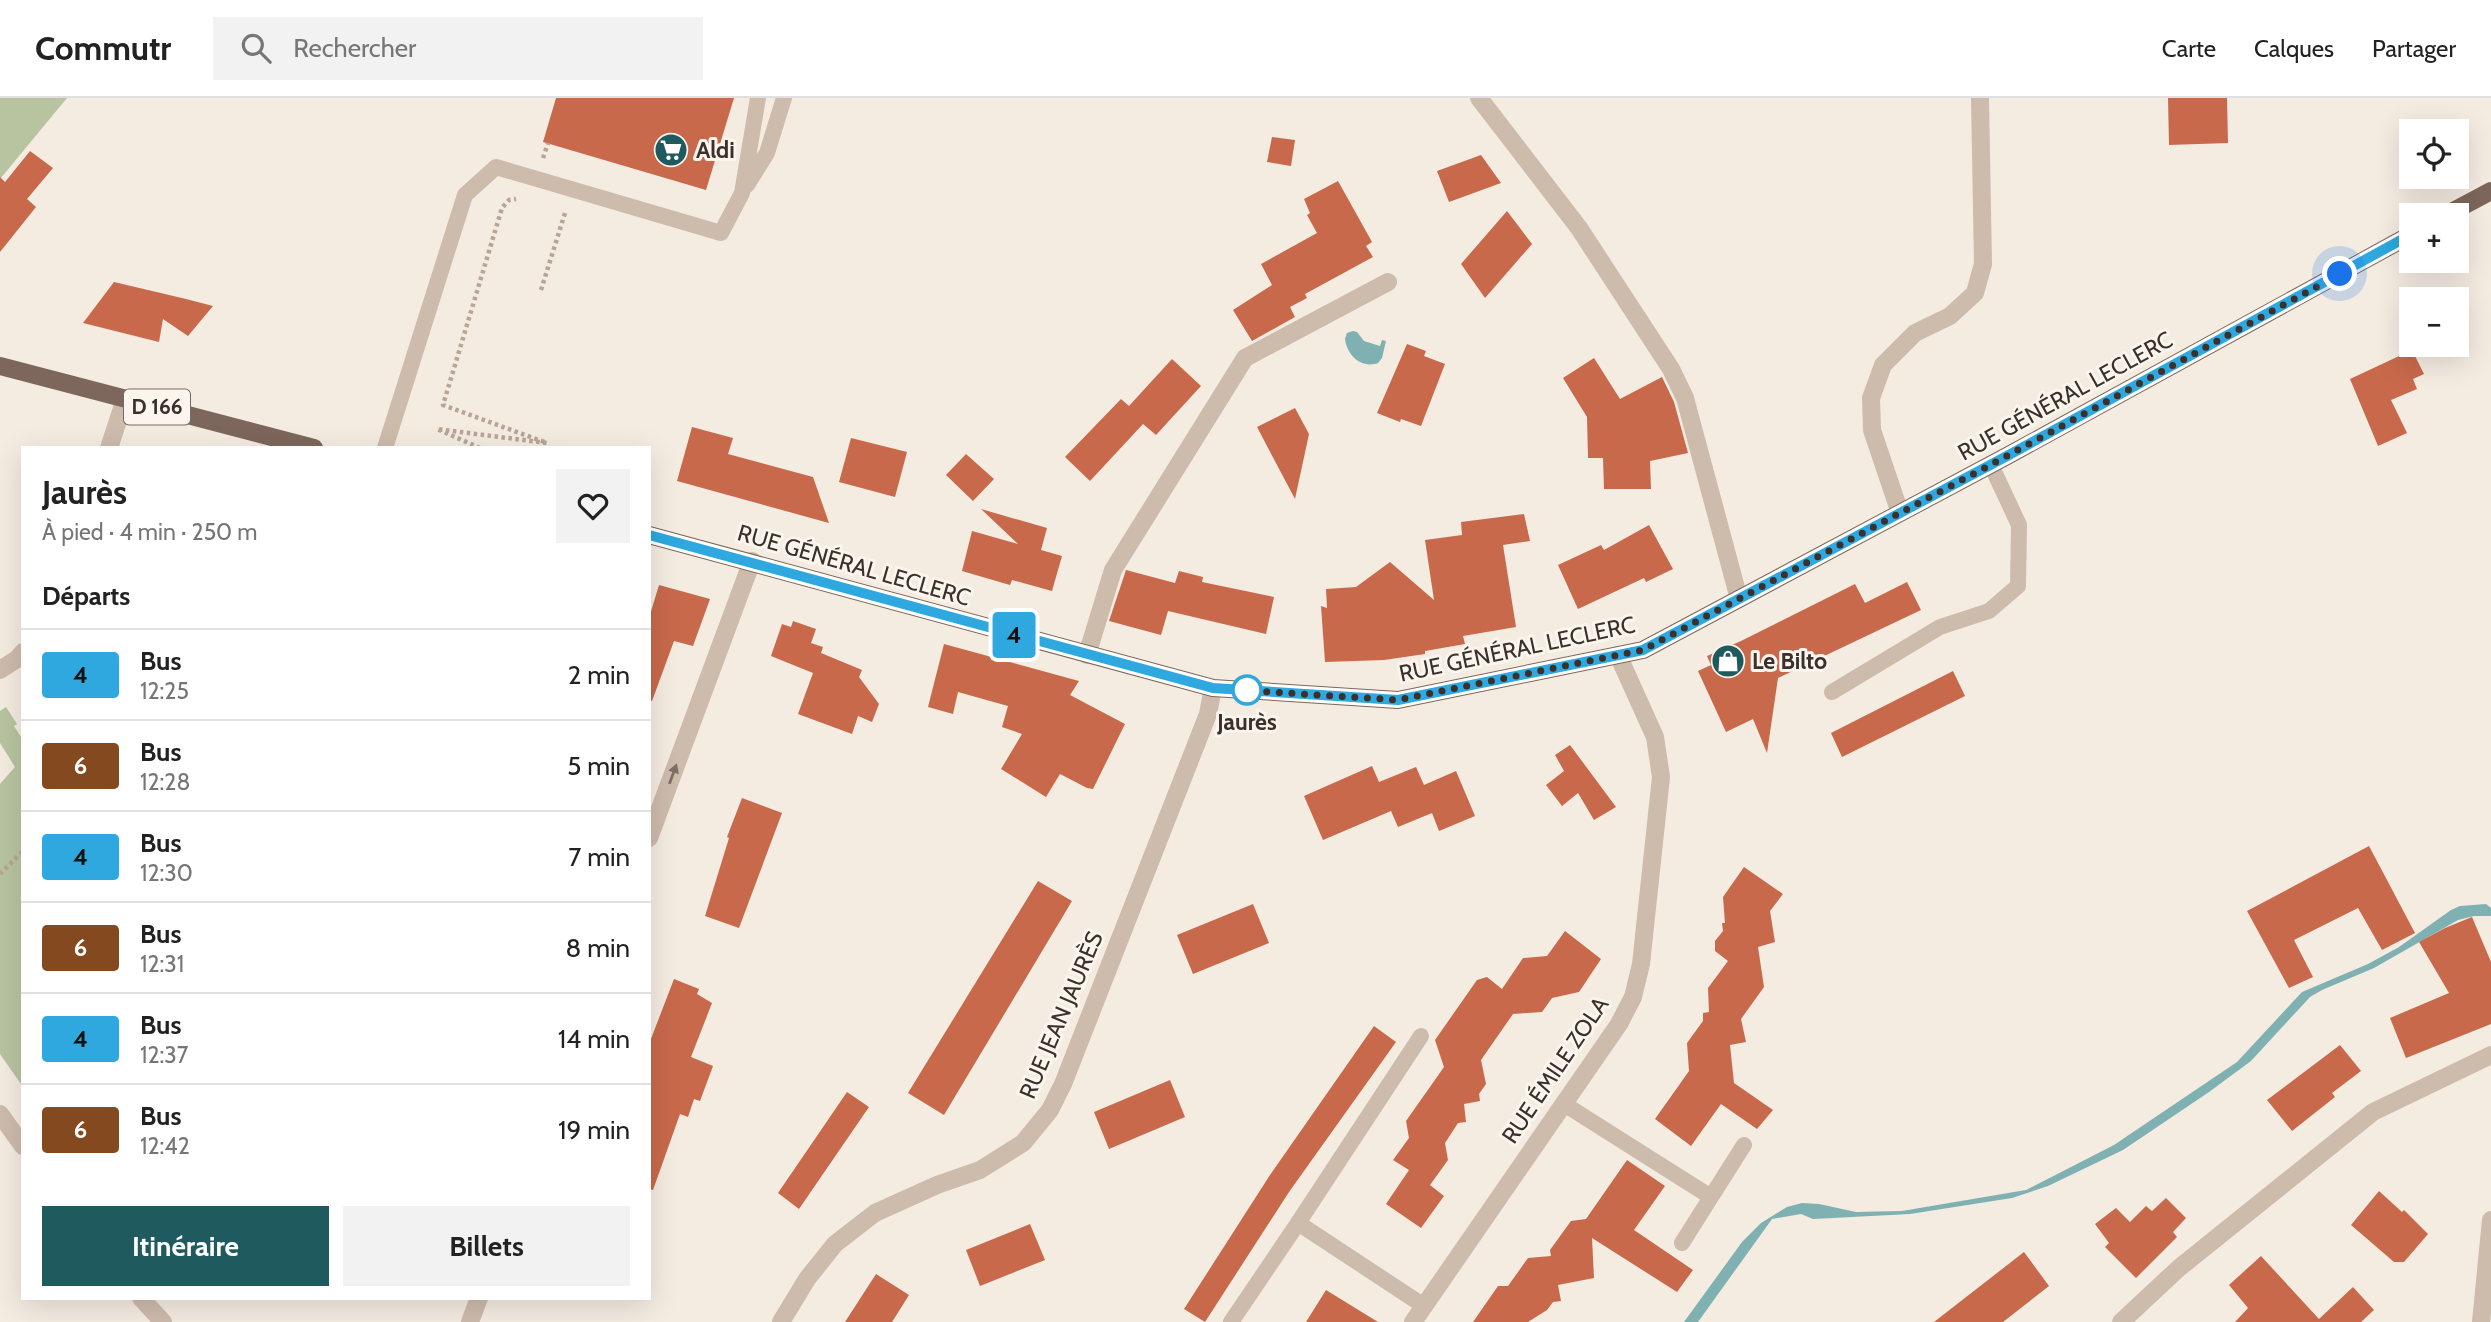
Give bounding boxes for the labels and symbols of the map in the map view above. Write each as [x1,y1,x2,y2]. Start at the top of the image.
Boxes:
supermarket icon: Aldi [652,131,690,169]
place label: Aldi [696,136,735,164]
your location [2322,256,2357,291]
street label: RUE GÉNÉRAL LECLERC [1952,325,2177,467]
road number: D 166 [124,390,190,424]
street label: RUE GÉNÉRAL LECLERC [734,517,974,612]
street label: RUE GÉNÉRAL LECLERC [1396,609,1638,688]
line badge: 4 [991,612,1037,658]
shop icon: Le Bilto [1709,642,1747,680]
place label: Le Bilto [1752,647,1827,675]
marker: Jaurès [1232,675,1262,705]
place label: Jaurès [1216,708,1277,736]
one-way arrow [668,763,679,784]
street label: RUE JEAN JAURÈS [1012,927,1109,1103]
street label: RUE ÉMILE ZOLA [1495,991,1614,1149]

